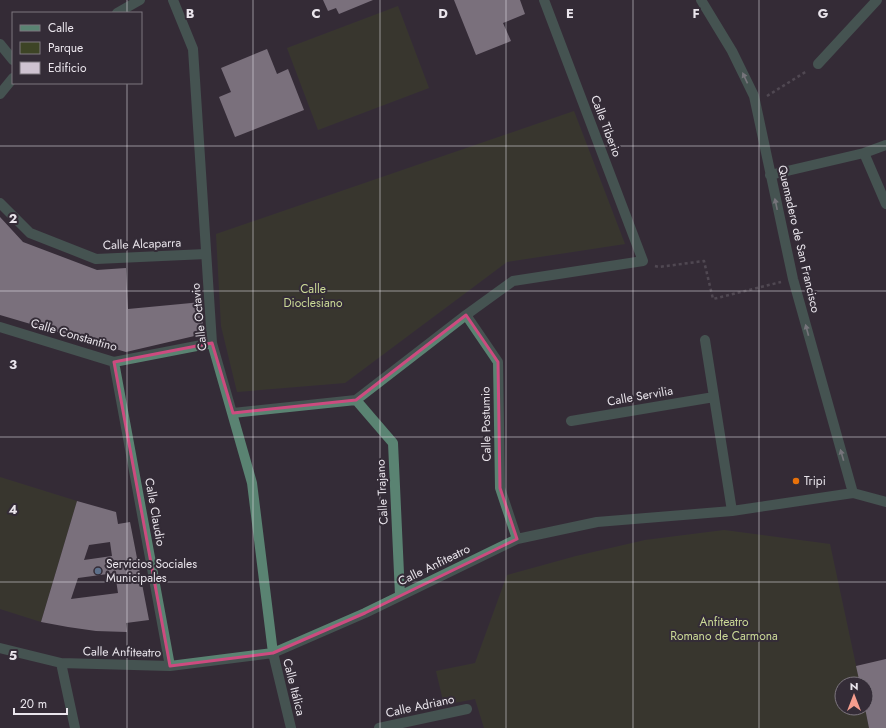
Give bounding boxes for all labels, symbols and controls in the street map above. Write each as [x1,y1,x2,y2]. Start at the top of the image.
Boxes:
text: B [186,4,195,23]
text: C [311,4,321,23]
text: D [438,4,448,23]
text: E [566,4,574,23]
text: F [692,4,700,23]
text: G [818,4,829,23]
legend [12,12,142,84]
text: Calle [48,19,74,37]
text: Parque [48,39,83,57]
text: Edificio [48,59,87,77]
one-way arrow [742,72,748,83]
street label: Calle Tiberio [586,93,626,160]
street label: Quemadero de San Francisco [773,163,825,315]
one-way arrow [773,197,779,210]
text: 2 [9,209,17,228]
street label: Calle Alcaparra [103,234,182,254]
park label: Calle Dioclesiano [283,280,343,312]
street label: Calle Octavio [186,282,212,352]
street label: Calle Constantino [29,314,120,356]
one-way arrow [804,324,810,336]
text: 3 [9,355,17,374]
street label: Calle Servilia [606,381,675,411]
street label: Calle Postumio [476,386,496,462]
one-way arrow [839,449,845,461]
street label: Calle Trajano [371,458,393,525]
place label: Tripi [804,472,826,490]
marker: Tripi [791,476,801,486]
street label: Calle Claudio [140,477,170,548]
text: 4 [8,500,18,519]
street label: Calle Anfiteatro [395,540,474,590]
place label: Servicios Sociales Municipales [106,555,197,587]
marker: Servicios Sociales Municipales [93,566,103,576]
park label: Anfiteatro Romano de Carmona [670,613,778,645]
street label: Calle Anfiteatro [83,642,162,662]
text: 5 [9,646,17,665]
street label: Calle Itálica [278,657,310,718]
north arrow [834,676,874,716]
text: N [850,678,858,694]
scale bar [14,690,67,716]
street label: Calle Adriano [384,690,456,722]
text: 20 m [20,695,47,713]

